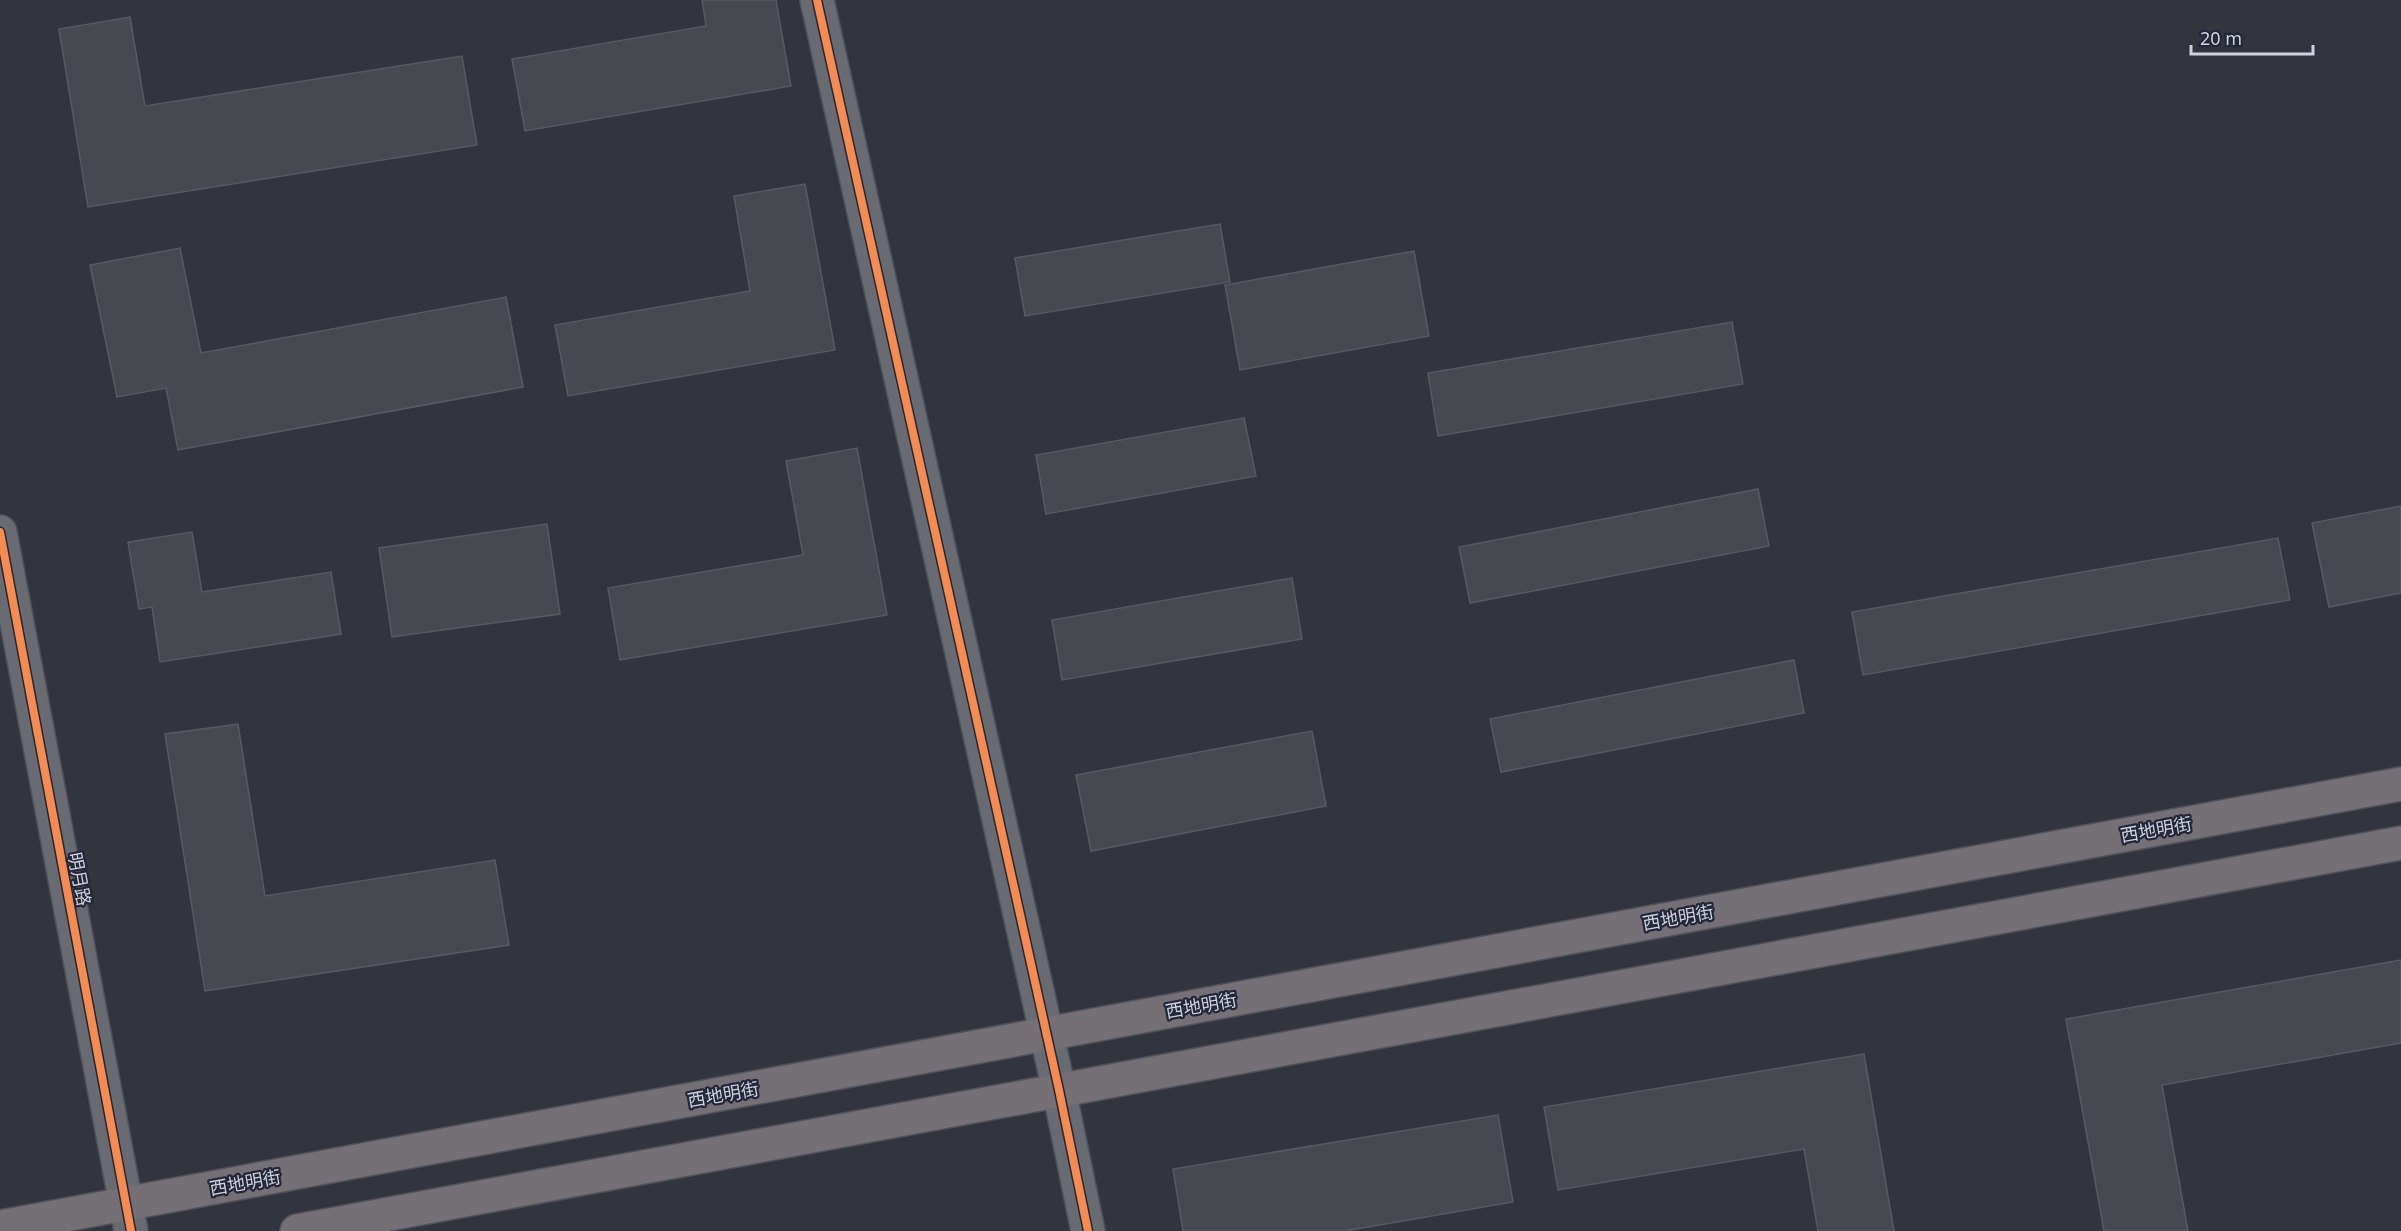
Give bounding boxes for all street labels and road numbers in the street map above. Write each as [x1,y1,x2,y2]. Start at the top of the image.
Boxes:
street label: 西地明街 [2118,811,2194,847]
street label: 明月路 [63,850,97,908]
street label: 西地明街 [1640,899,1716,935]
street label: 西地明街 [1163,987,1239,1023]
street label: 西地明街 [685,1076,761,1112]
street label: 西地明街 [207,1164,283,1200]

